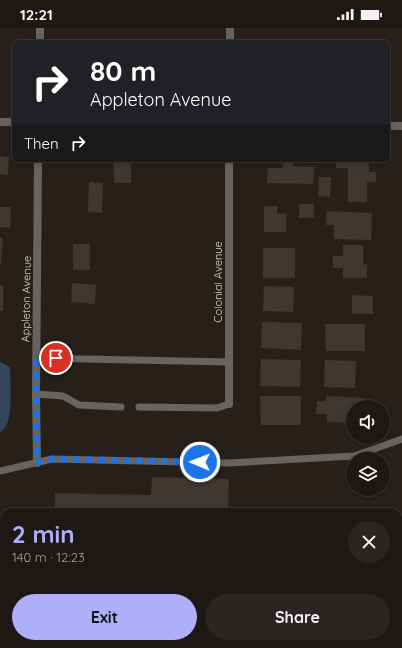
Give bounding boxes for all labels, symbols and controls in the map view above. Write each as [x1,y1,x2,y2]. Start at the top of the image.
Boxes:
text: 12:21 [20,5,53,24]
text: 80 m [90,53,156,88]
icon: right [24,56,76,108]
text: Appleton Avenue [90,88,231,111]
icon: right [67,132,89,154]
text: Then [24,134,59,153]
street label: Colonial Avenue [211,241,225,323]
street label: Appleton Avenue [18,256,34,342]
pin [39,341,73,375]
icon: arrive [45,347,67,369]
map controls [346,400,390,496]
button: sound [346,400,390,444]
position arrow [179,441,221,483]
button: layers [346,452,390,496]
text: 2 min [12,519,74,549]
button: close [348,521,390,563]
text: 140 m · 12:23 [12,549,85,565]
button: Exit [12,594,197,640]
button: Share [205,594,390,640]

